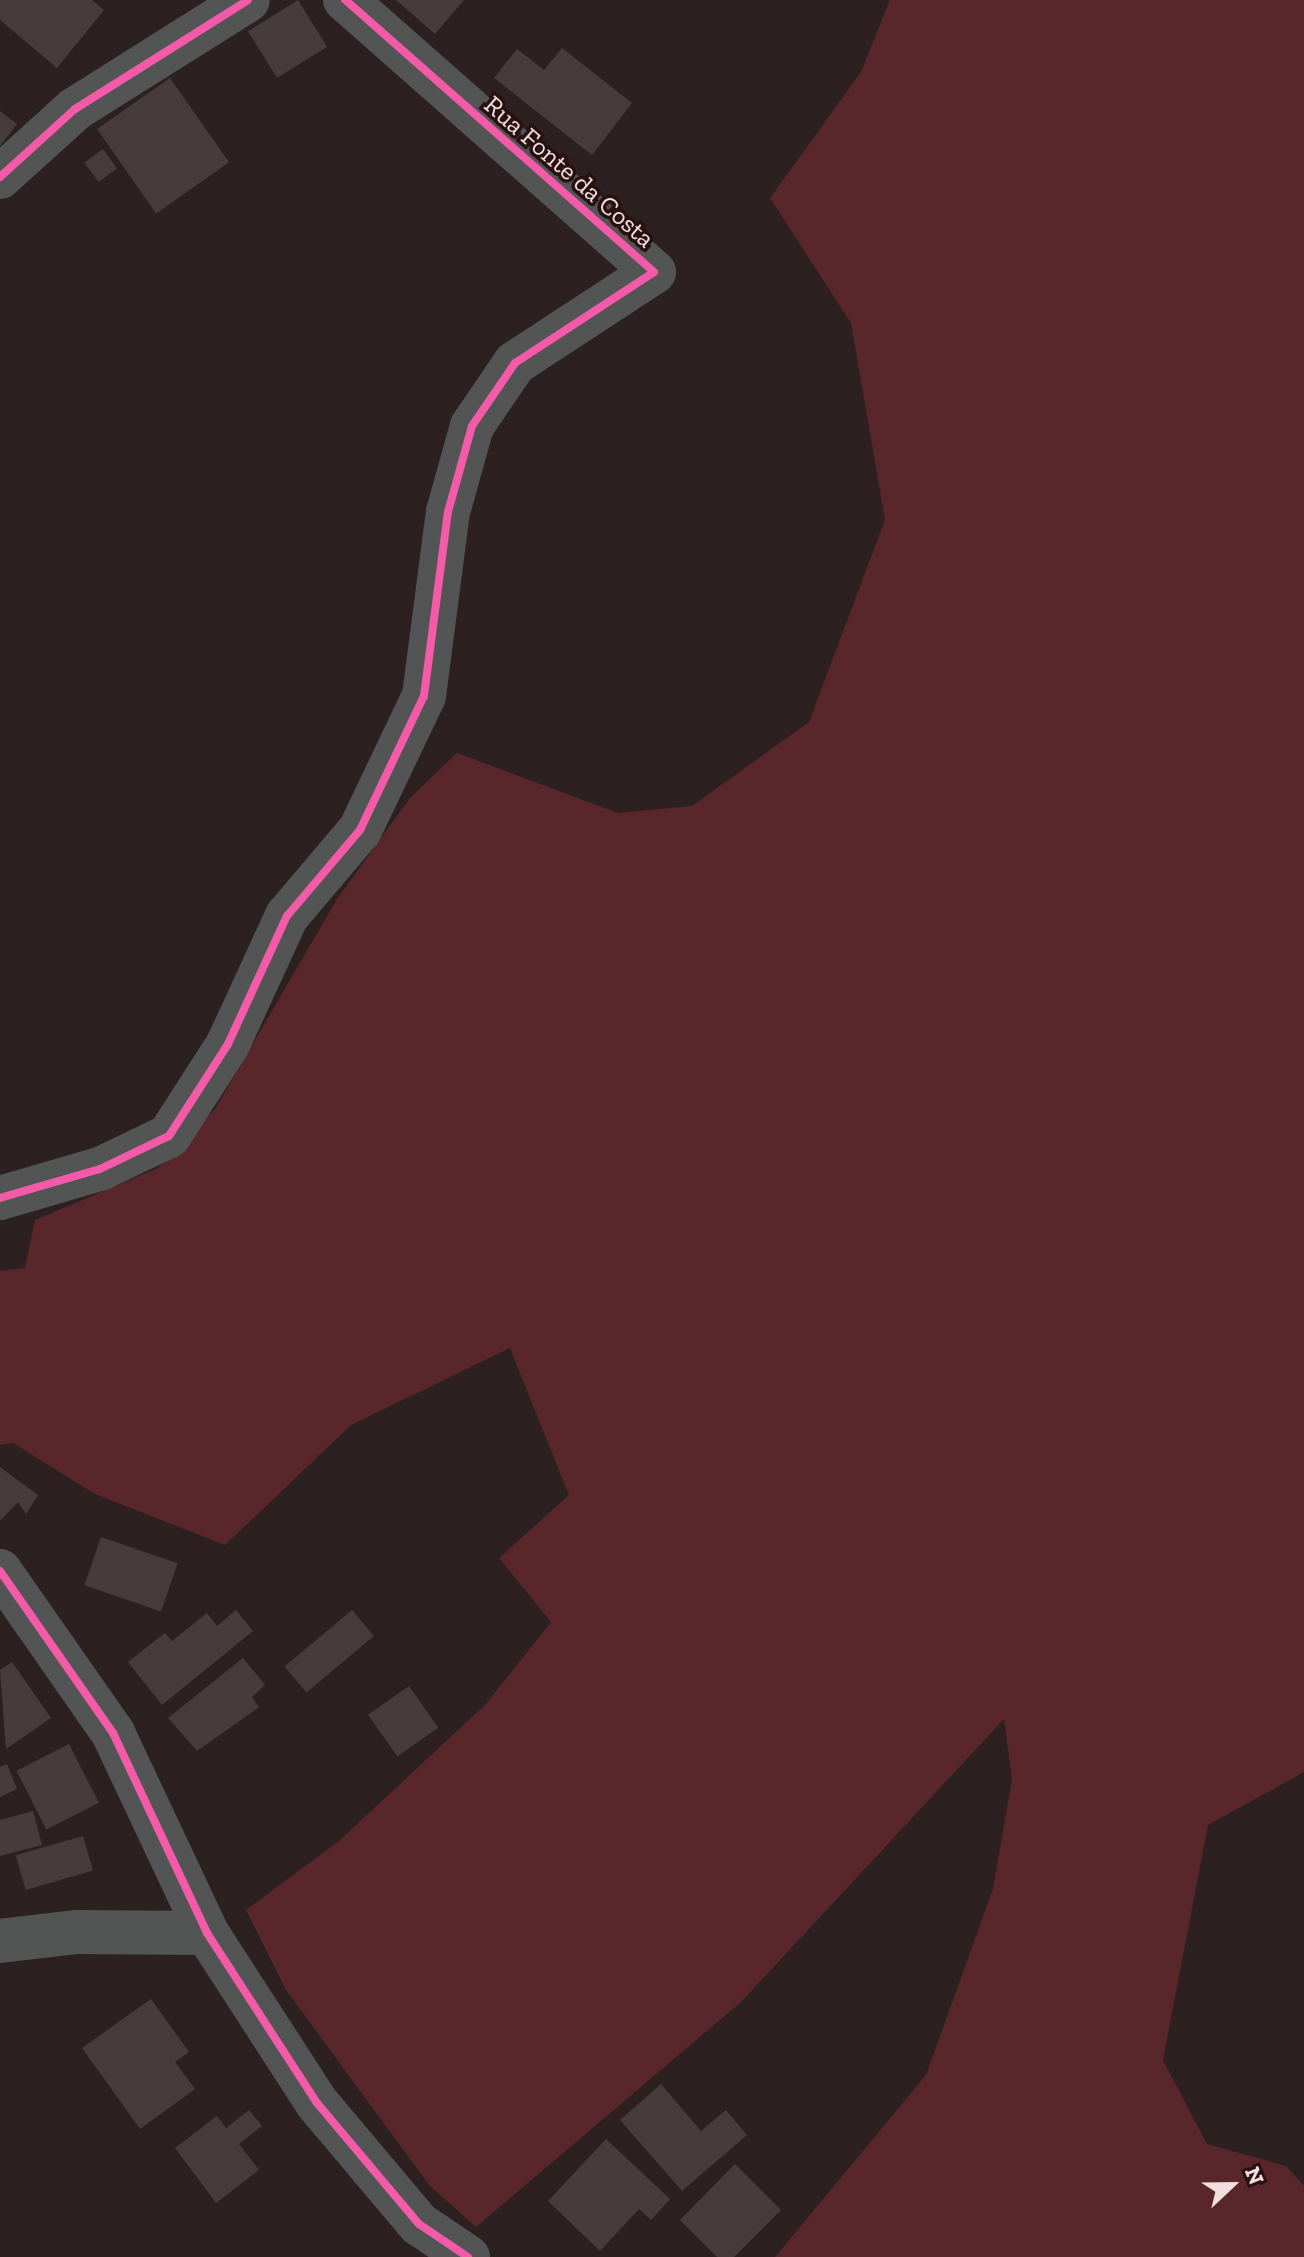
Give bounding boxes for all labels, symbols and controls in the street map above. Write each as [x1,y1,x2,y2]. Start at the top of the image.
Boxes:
street label: Rua Fonte da Costa [477,90,661,254]
north arrow [1192,2145,1272,2225]
text: N [1239,2163,1270,2189]

